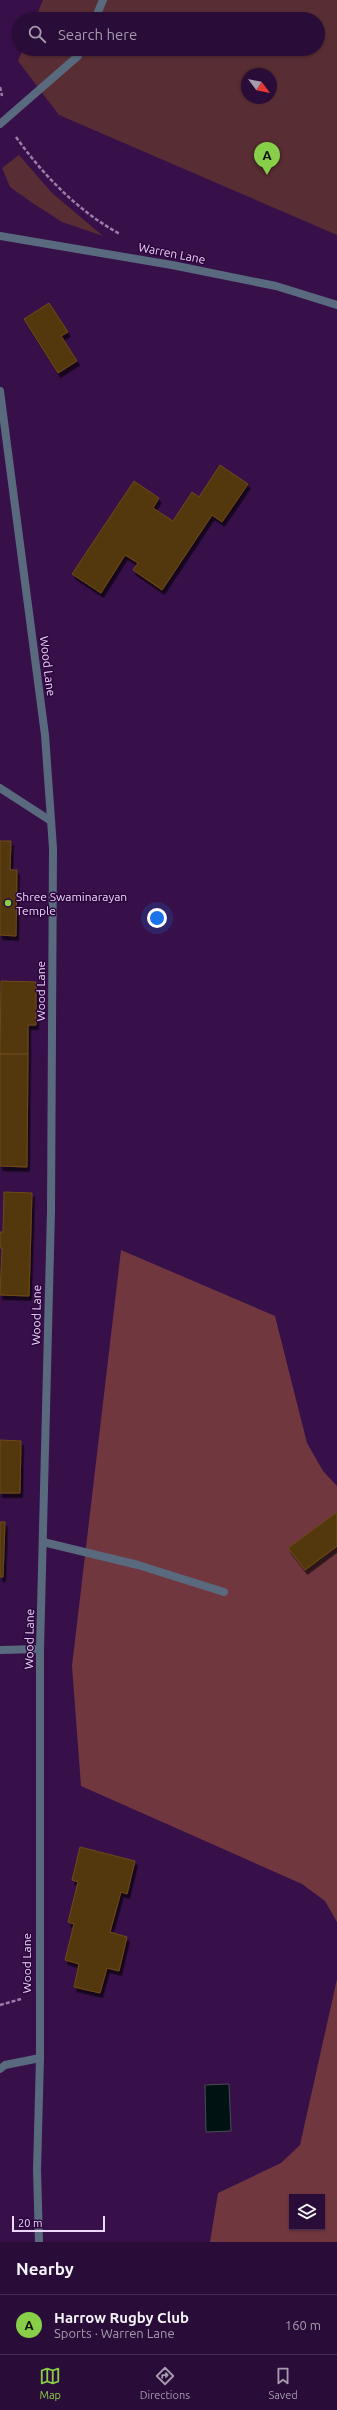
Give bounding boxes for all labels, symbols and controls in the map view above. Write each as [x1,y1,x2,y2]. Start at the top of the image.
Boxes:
search box [12,12,325,56]
icon: search [26,23,48,45]
text: Search here [58,26,137,43]
north arrow [241,68,277,104]
pin: A [254,142,280,175]
street label: Warren Lane [137,240,207,266]
street label: Wood Lane [38,635,58,697]
place label: Shree Swaminarayan Temple [16,890,127,917]
marker: Shree Swaminarayan Temple [3,898,13,908]
your location [147,908,167,928]
street label: Wood Lane [34,961,47,1021]
street label: Wood Lane [29,1285,43,1345]
street label: Wood Lane [22,1609,36,1669]
street label: Wood Lane [20,1933,33,1993]
map controls [289,2194,325,2230]
button: layers [289,2194,325,2230]
scale bar [12,2214,105,2233]
text: 20 m [18,2217,42,2229]
text: Nearby [16,2259,74,2278]
text: Harrow Rugby Club [54,2309,189,2326]
text: A [24,2318,34,2332]
text: 160 m [285,2318,321,2332]
text: Sports · Warren Lane [54,2326,175,2340]
tab: Map [39,2365,61,2401]
tab: Directions [140,2365,190,2401]
tab: Saved [268,2365,298,2401]

